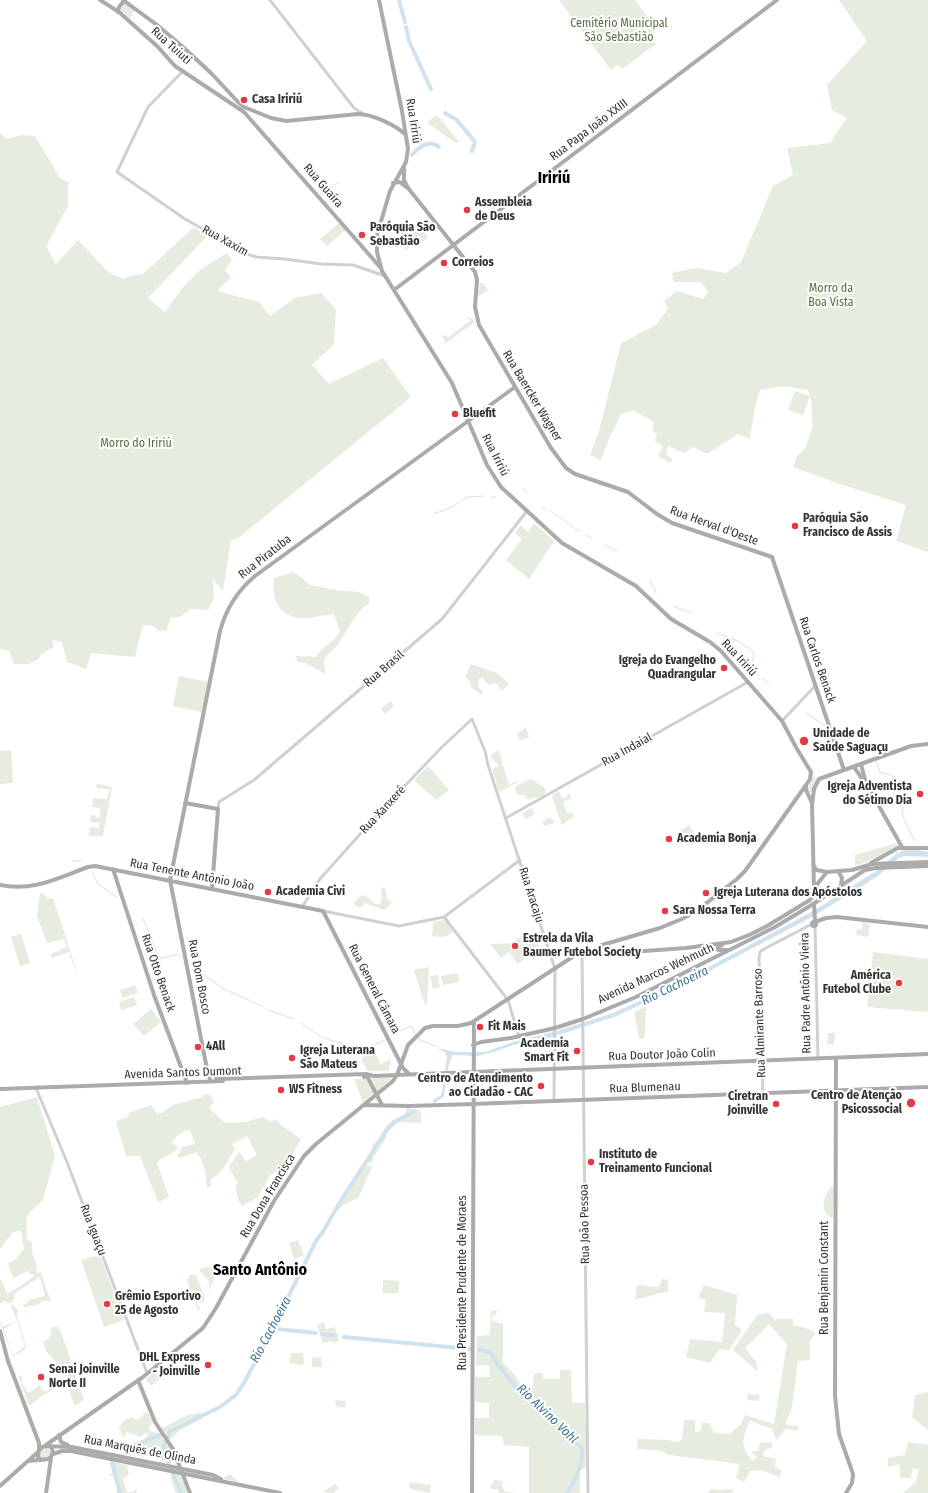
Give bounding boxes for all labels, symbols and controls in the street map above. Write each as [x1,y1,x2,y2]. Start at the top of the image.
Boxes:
park label: Cemitério Municipal São Sebastião [570,17,668,45]
street label: Rua Tuiuti [148,24,194,68]
place label: Casa Iririú [252,93,302,107]
marker: Casa Iririú [239,95,249,105]
street label: Rua Papa João XXIII [547,96,631,164]
street label: Rua Iririú [402,97,424,145]
street label: Rua Guaíra [300,161,346,211]
district label: Iririú [538,169,570,189]
place label: Assembleia de Deus [475,196,532,224]
marker: Assembleia de Deus [462,205,472,215]
place label: Paróquia São Sebastião [370,221,435,249]
street label: Rua Xaxim [199,222,251,260]
marker: Paróquia São Sebastião [357,230,367,240]
place label: Correios [452,256,494,270]
marker: Correios [439,258,449,268]
park label: Morro da Boa Vista [808,282,854,310]
street label: Rua Baercker Wagner [499,348,565,444]
place label: Bluefit [463,407,496,421]
marker: Bluefit [450,409,460,419]
street label: Rua Iririú [478,432,512,478]
park label: Morro do Iririú [100,437,172,451]
street label: Rua Herval d'Oeste [668,503,760,549]
place label: Paróquia São Francisco de Assis [803,512,892,540]
marker: Paróquia São Francisco de Assis [790,521,800,531]
street label: Rua Piratuba [236,532,294,582]
street label: Rua Carlos Benack [795,615,839,705]
street label: Rua Iririú [718,637,760,679]
street label: Rua Brasil [361,647,407,691]
place label: Igreja do Evangelho Quadrangular [619,654,716,682]
marker: Igreja do Evangelho Quadrangular [719,663,729,673]
place label: Unidade de Saúde Saguaçu [813,727,888,755]
street label: Rua Indaial [599,730,655,770]
marker: Unidade de Saúde Saguaçu [798,735,810,747]
place label: Igreja Adventista do Sétimo Dia [827,780,912,808]
street label: Rua Xanxerê [357,783,409,837]
marker: Igreja Adventista do Sétimo Dia [915,789,925,799]
place label: Academia Bonja [677,832,756,846]
marker: Academia Bonja [664,834,674,844]
street label: Rua Tenente Antônio João [129,856,255,894]
street label: Rua Aracaju [515,865,547,925]
place label: Academia Civi [276,885,345,899]
place label: Igreja Luterana dos Apóstolos [714,886,862,900]
marker: Academia Civi [263,887,273,897]
marker: Igreja Luterana dos Apóstolos [701,888,711,898]
place label: Sara Nossa Terra [673,904,756,918]
marker: Sara Nossa Terra [660,906,670,916]
street label: Rua Otto Benack [138,932,178,1014]
place label: Estrela da Vila Baumer Futebol Society [523,932,641,960]
street label: Rua Padre Antônio Vieira [798,932,814,1054]
street label: Rua Dom Bosco [185,938,213,1016]
marker: Estrela da Vila Baumer Futebol Society [510,941,520,951]
street label: Avenida Marcos Wehmuth [596,941,716,1007]
street label: Rua General Câmara [345,942,403,1036]
water label: Rio Cachoeira [639,963,711,1009]
street label: Rua Almirante Barroso [751,968,769,1078]
place label: América Futebol Clube [823,969,891,997]
marker: América Futebol Clube [894,978,904,988]
place label: Fit Mais [488,1020,526,1034]
marker: Fit Mais [475,1022,485,1032]
place label: Academia Smart Fit [521,1037,569,1065]
place label: 4All [206,1040,225,1054]
marker: 4All [193,1042,203,1052]
place label: Igreja Luterana São Mateus [300,1044,375,1072]
marker: Academia Smart Fit [572,1046,582,1056]
street label: Rua Doutor João Colin [608,1046,716,1064]
marker: Igreja Luterana São Mateus [287,1053,297,1063]
street label: Avenida Santos Dumont [124,1064,242,1082]
place label: Centro de Atendimento ao Cidadão - CAC [418,1072,533,1100]
street label: Rua Blumenau [609,1080,681,1096]
marker: Centro de Atendimento ao Cidadão - CAC [536,1081,546,1091]
place label: WS Fitness [289,1083,342,1097]
marker: WS Fitness [276,1085,286,1095]
place label: Centro de Atenção Psicossocial [811,1089,902,1117]
place label: Ciretran Joinville [727,1090,768,1118]
marker: Centro de Atenção Psicossocial [905,1097,917,1109]
marker: Ciretran Joinville [771,1099,781,1109]
place label: Instituto de Treinamento Funcional [599,1148,712,1176]
street label: Rua Dona Francisca [237,1152,299,1240]
marker: Instituto de Treinamento Funcional [586,1157,596,1167]
street label: Rua João Pessoa [577,1184,593,1264]
street label: Rua Presidente Prudente de Moraes [456,1195,470,1371]
street label: Rua Iguaçu [77,1202,109,1258]
street label: Rua Benjamin Constant [818,1221,832,1335]
district label: Santo Antônio [213,1261,307,1281]
place label: Grêmio Esportivo 25 de Agosto [115,1290,201,1318]
water label: Rio Cachoeira [247,1294,295,1366]
marker: Grêmio Esportivo 25 de Agosto [102,1299,112,1309]
place label: DHL Express - Joinville [139,1351,200,1379]
marker: DHL Express - Joinville [203,1360,213,1370]
place label: Senai Joinville Norte II [49,1363,120,1391]
marker: Senai Joinville Norte II [36,1372,46,1382]
water label: Rio Alvino Vohl [513,1381,581,1447]
street label: Rua Marquês de Olinda [83,1432,197,1468]

